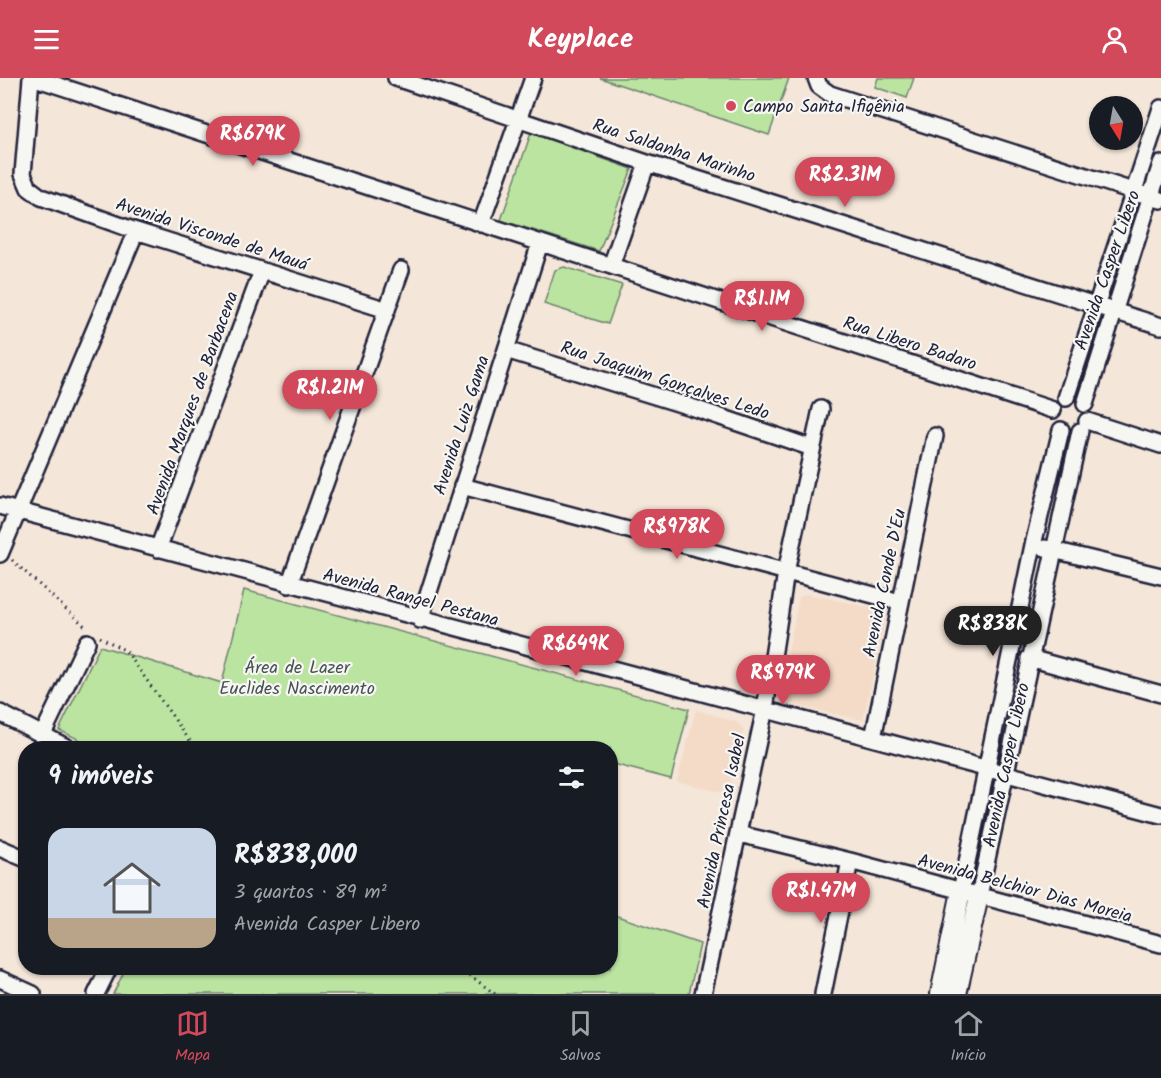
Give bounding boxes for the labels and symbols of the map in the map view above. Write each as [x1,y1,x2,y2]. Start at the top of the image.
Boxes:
place label: Campo Santa Ifigênia [743,93,905,122]
north arrow [1089,96,1143,150]
marker: Campo Santa Ifigênia [724,99,738,113]
street label: Rua Saldanha Marinho [588,111,759,191]
pin: R$679K [204,116,302,167]
pin: R$2.31M [790,157,900,208]
street label: Avenida Casper Libero [1067,186,1149,354]
street label: Avenida Visconde de Mauá [112,191,313,281]
pin: R$1.1M [713,281,811,332]
street label: Avenida Marques de Barbacena [139,288,247,519]
street label: Rua Libero Badaro [839,309,980,380]
street label: Rua Joaquim Gonçalves Ledo [556,334,773,429]
street label: Avenida Luiz Gama [426,352,499,499]
pin: R$1.21M [275,370,385,421]
street label: Avenida Conde D'Eu [856,506,915,660]
pin: R$978K [628,509,726,560]
street label: Avenida Rangel Pestana [319,561,502,636]
pin: R$838K [944,606,1042,657]
pin: R$649K [527,626,625,677]
park label: Área de Lazer Euclides Nascimento [219,654,375,704]
pin: R$979K [734,655,832,706]
street label: Avenida Casper Libero [976,680,1039,850]
street label: Avenida Princesa Isabel [690,731,755,911]
street label: Avenida Belchior Dias Moreia [914,847,1135,932]
pin: R$1.47M [766,873,876,924]

